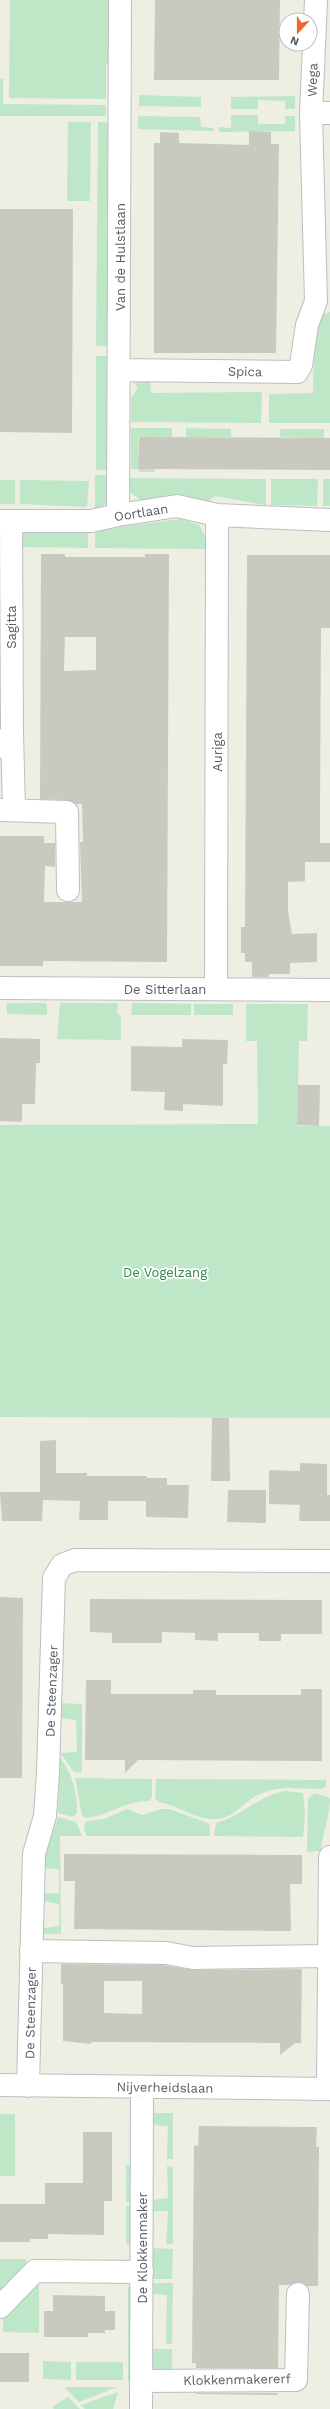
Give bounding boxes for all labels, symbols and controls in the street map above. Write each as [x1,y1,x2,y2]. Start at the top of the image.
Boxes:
north arrow [278,12,318,52]
text: N [288,33,301,48]
street label: Wega [304,62,321,97]
street label: Van de Hulstlaan [113,203,128,311]
street label: Spica [228,364,263,379]
street label: Oortlaan [113,501,169,524]
street label: Sagitta [4,605,19,649]
street label: Auriga [210,732,225,772]
street label: De Sitterlaan [124,982,206,997]
park label: De Vogelzang [123,1265,207,1280]
street label: De Steenzager [42,1645,61,1737]
street label: De Steenzager [22,1967,39,2059]
street label: Nijverheidslaan [116,2079,214,2096]
street label: De Klokkenmaker [135,2192,150,2304]
street label: Klokkenmakererf [183,2371,291,2388]

